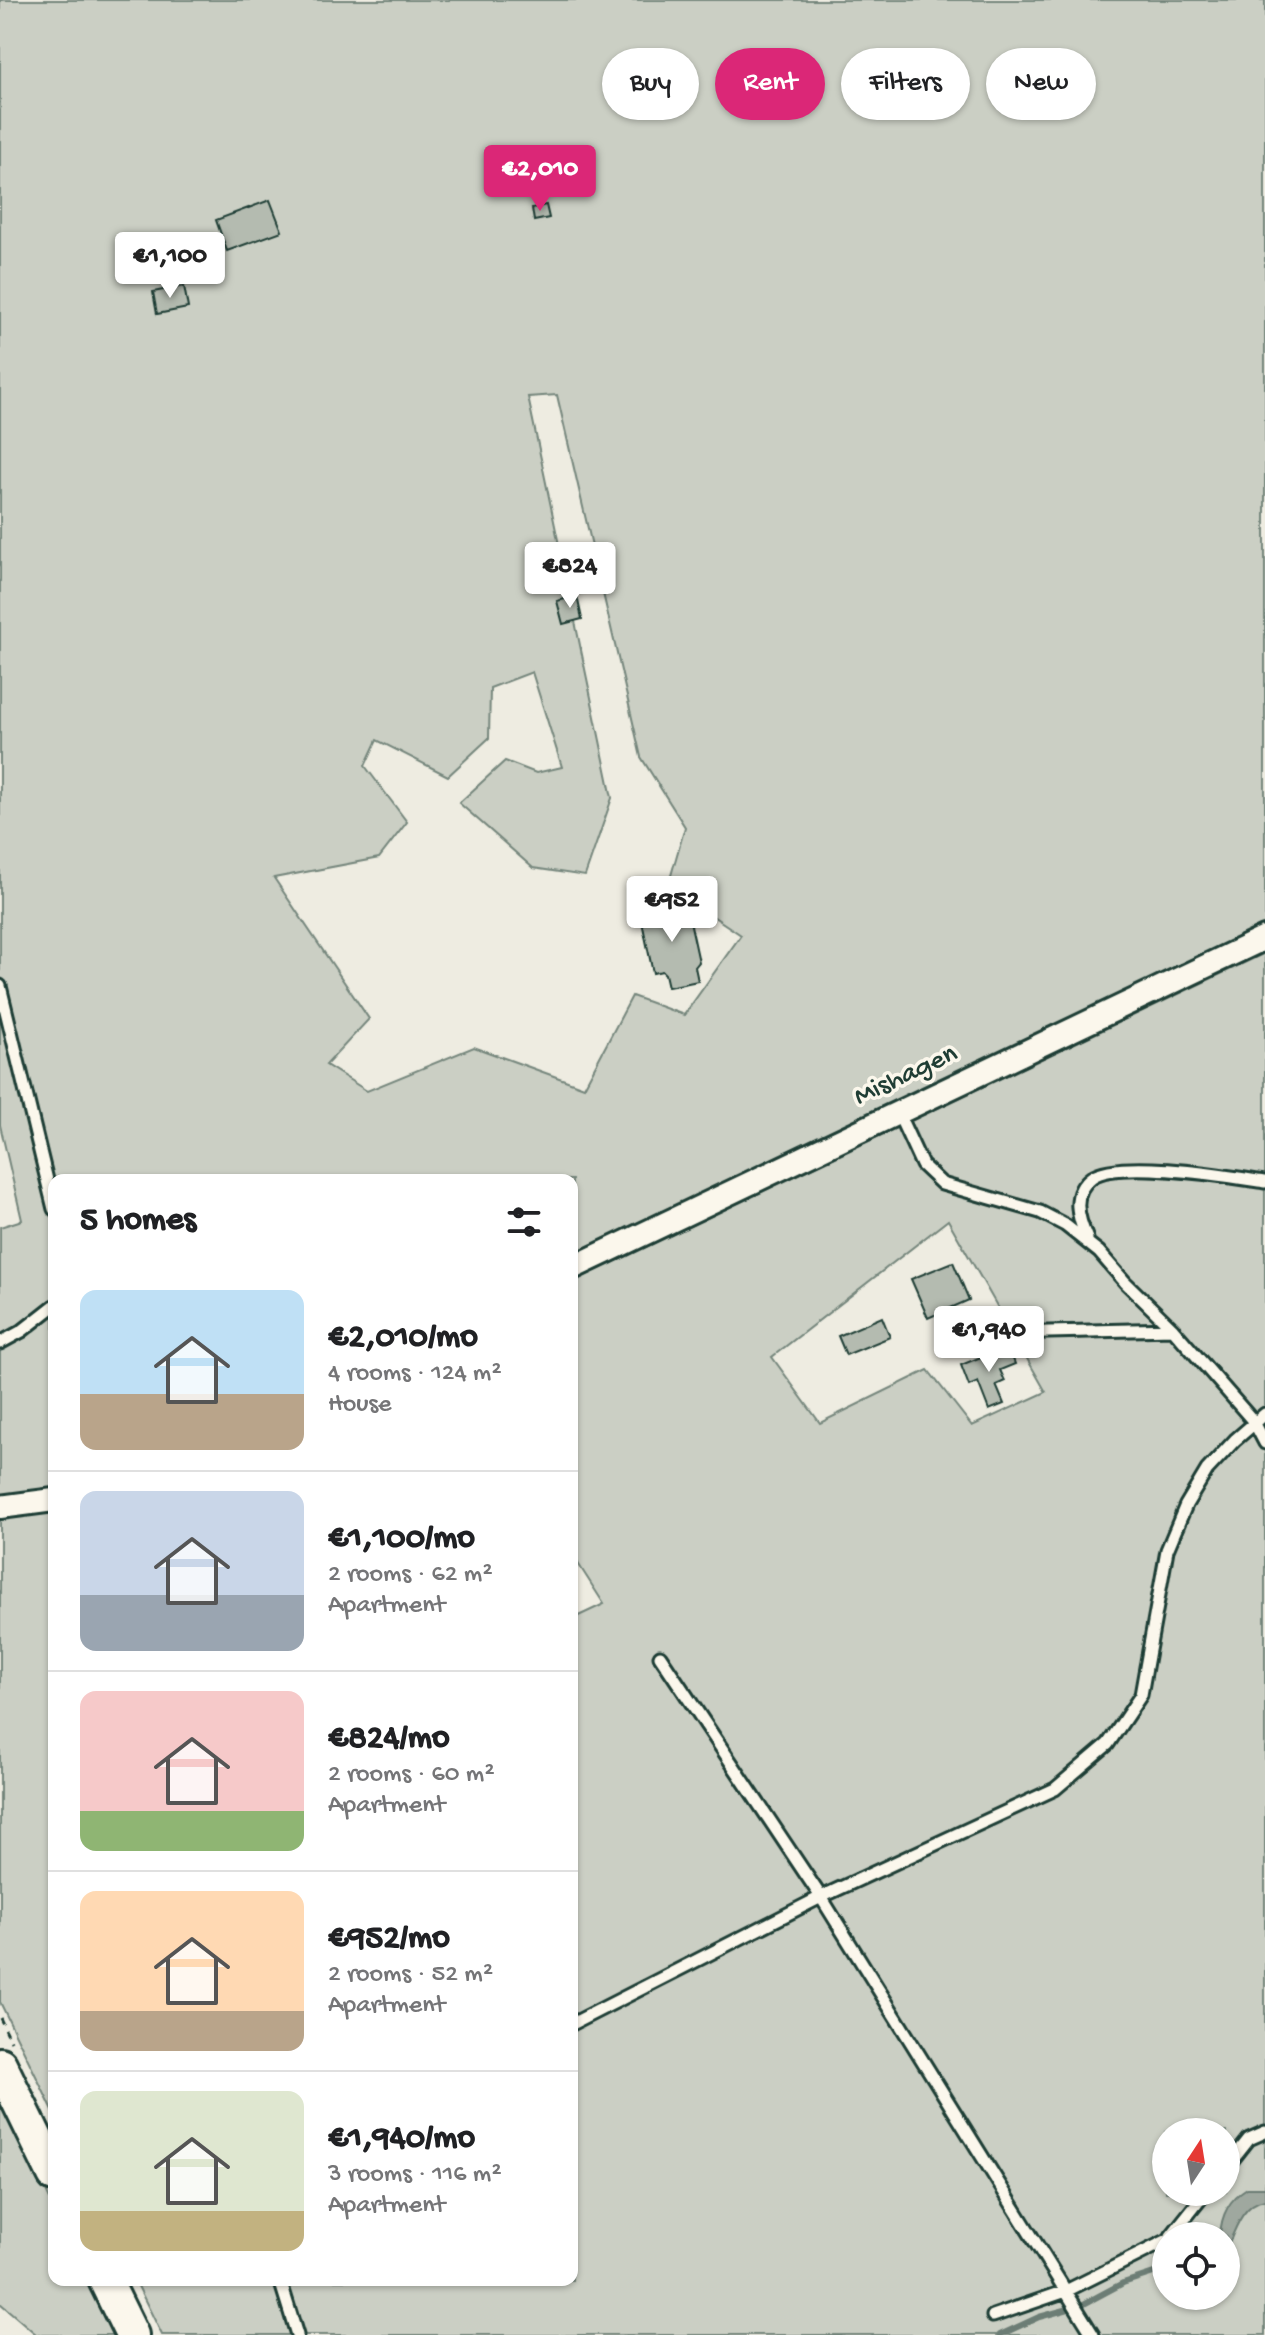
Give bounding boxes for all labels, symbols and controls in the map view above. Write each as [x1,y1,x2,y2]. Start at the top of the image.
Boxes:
chip: Buy [602,48,699,120]
chip: Rent [715,48,825,120]
chip: Filters [841,48,970,120]
chip: New [986,48,1096,120]
pin: €2,010 [475,145,605,213]
text: €2,010 [502,155,578,186]
pin: €1,100 [105,232,235,300]
text: €1,100 [133,242,207,273]
pin: €824 [523,542,617,610]
text: €824 [543,552,597,583]
pin: €952 [625,876,719,944]
text: €952 [645,886,699,917]
street label: Mishagen [849,1037,963,1114]
icon: filters [502,1200,546,1244]
text: 5 homes [80,1202,196,1242]
pin: €1,940 [924,1306,1054,1374]
text: €1,940 [952,1316,1026,1347]
text: €2,010/mo [328,1319,478,1359]
icon: home [144,1322,240,1418]
text: 4 rooms · 124 m² [328,1359,502,1390]
text: House [328,1390,392,1421]
text: €1,100/mo [328,1520,475,1560]
icon: home [144,1523,240,1619]
text: 2 rooms · 62 m² [328,1560,492,1591]
text: Apartment [328,1591,445,1622]
text: €824/mo [328,1720,450,1760]
icon: home [144,1723,240,1819]
text: 2 rooms · 60 m² [328,1760,494,1791]
text: Apartment [328,1791,445,1822]
text: €952/mo [328,1920,450,1960]
icon: home [144,1923,240,2019]
text: 2 rooms · 52 m² [328,1960,493,1991]
text: Apartment [328,1991,445,2022]
north arrow [1152,2118,1240,2206]
map controls [1152,2118,1240,2310]
text: €1,940/mo [328,2120,475,2160]
icon: home [144,2123,240,2219]
text: 3 rooms · 116 m² [328,2160,501,2191]
text: Apartment [328,2191,445,2222]
button: locate [1152,2222,1240,2310]

